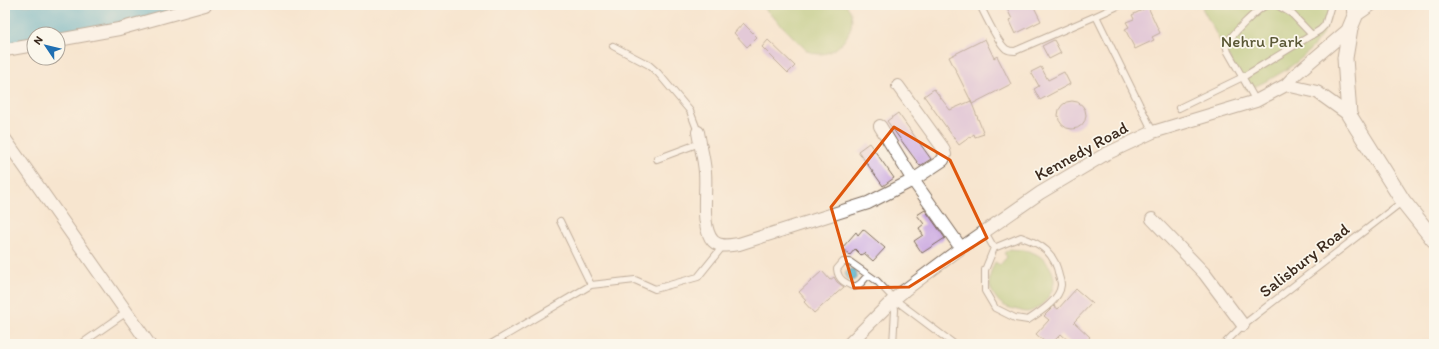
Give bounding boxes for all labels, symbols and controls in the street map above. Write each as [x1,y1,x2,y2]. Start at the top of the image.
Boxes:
north arrow [26,26,66,66]
park label: Nehru Park [1221,31,1303,51]
text: N [31,34,46,47]
street label: Kennedy Road [1031,117,1131,185]
street label: Salisbury Road [1255,218,1354,301]

